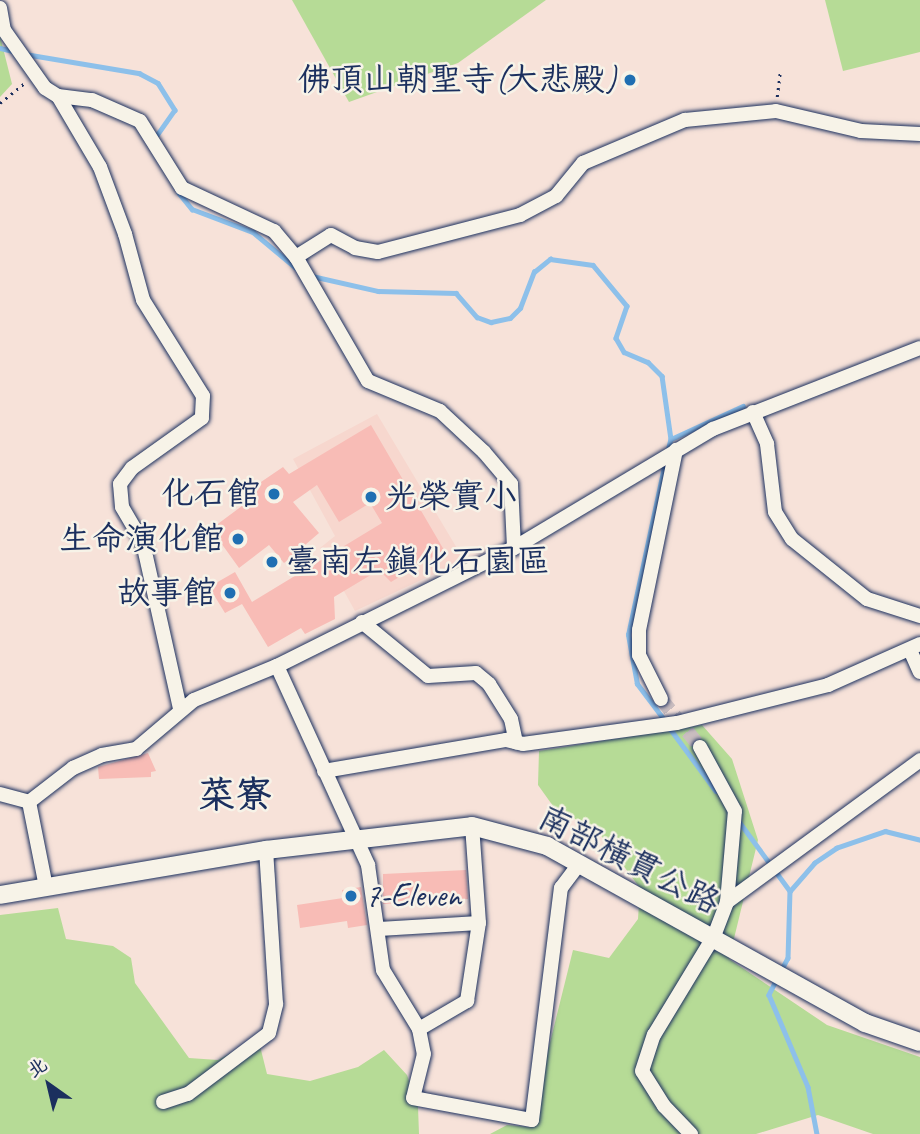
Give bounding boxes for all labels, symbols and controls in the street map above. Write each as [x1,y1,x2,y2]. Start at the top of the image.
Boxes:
place label: 佛頂山朝聖寺(大悲殿) [297,60,616,100]
marker: 佛頂山朝聖寺(大悲殿) [622,72,638,88]
place label: 化石館 [161,474,260,514]
place label: 光榮實小 [385,477,517,517]
marker: 化石館 [266,486,282,502]
marker: 光榮實小 [363,489,379,505]
place label: 生命演化館 [59,519,224,559]
marker: 生命演化館 [230,531,246,547]
place label: 臺南左鎮化石園區 [286,542,550,582]
marker: 臺南左鎮化石園區 [264,554,280,570]
place label: 故事館 [117,573,216,613]
marker: 故事館 [222,585,238,601]
district label: 菜寮 [198,773,272,817]
street label: 南部橫貫公路 [532,797,726,923]
place label: 7-Eleven [365,876,461,916]
marker: 7-Eleven [343,888,359,904]
north arrow [14,1050,84,1120]
text: 北 [23,1052,52,1083]

